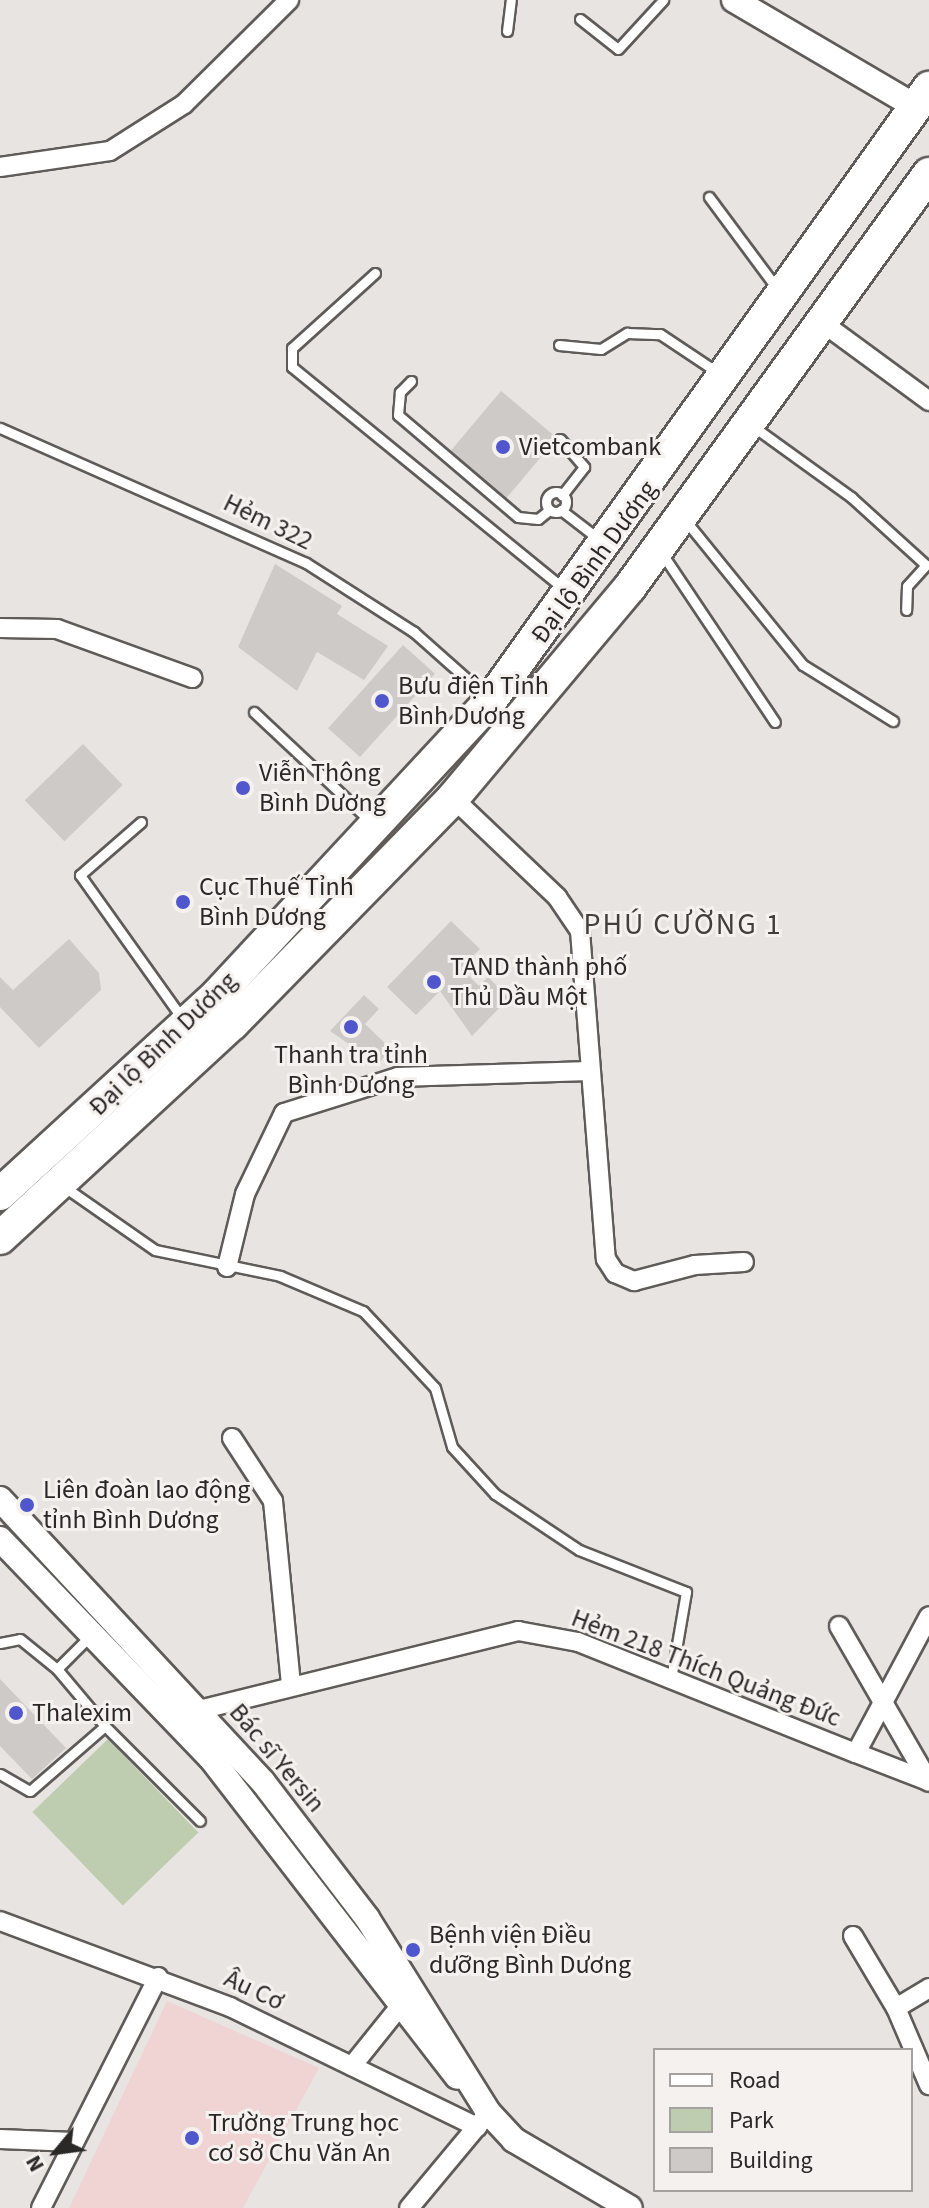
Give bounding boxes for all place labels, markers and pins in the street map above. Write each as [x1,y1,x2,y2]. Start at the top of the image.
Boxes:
place label: Vietcombank [519,431,661,463]
marker: Vietcombank [494,438,512,456]
place label: Bưu điện Tỉnh Bình Dương [398,670,549,732]
marker: Bưu điện Tỉnh Bình Dương [373,692,391,710]
place label: Viễn Thông Bình Dương [259,757,386,818]
marker: Viễn Thông Bình Dương [234,779,252,797]
place label: Cục Thuế Tỉnh Bình Dương [199,871,354,932]
marker: Cục Thuế Tỉnh Bình Dương [174,893,192,911]
place label: TAND thành phố Thủ Dầu Một [450,951,627,1012]
marker: TAND thành phố Thủ Dầu Một [425,973,443,991]
marker: Thanh tra tỉnh Bình Dương [342,1018,360,1036]
place label: Thanh tra tỉnh Bình Dương [274,1039,428,1100]
place label: Liên đoàn lao động tỉnh Bình Dương [43,1474,250,1536]
marker: Liên đoàn lao động tỉnh Bình Dương [18,1496,36,1514]
place label: Thalexim [32,1697,132,1729]
marker: Thalexim [7,1704,25,1722]
place label: Bệnh viện Điều dưỡng Bình Dương [429,1919,631,1980]
marker: Bệnh viện Điều dưỡng Bình Dương [404,1941,422,1959]
place label: Trường Trung học cơ sở Chu Văn An [208,2107,399,2168]
marker: Trường Trung học cơ sở Chu Văn An [183,2129,201,2147]

